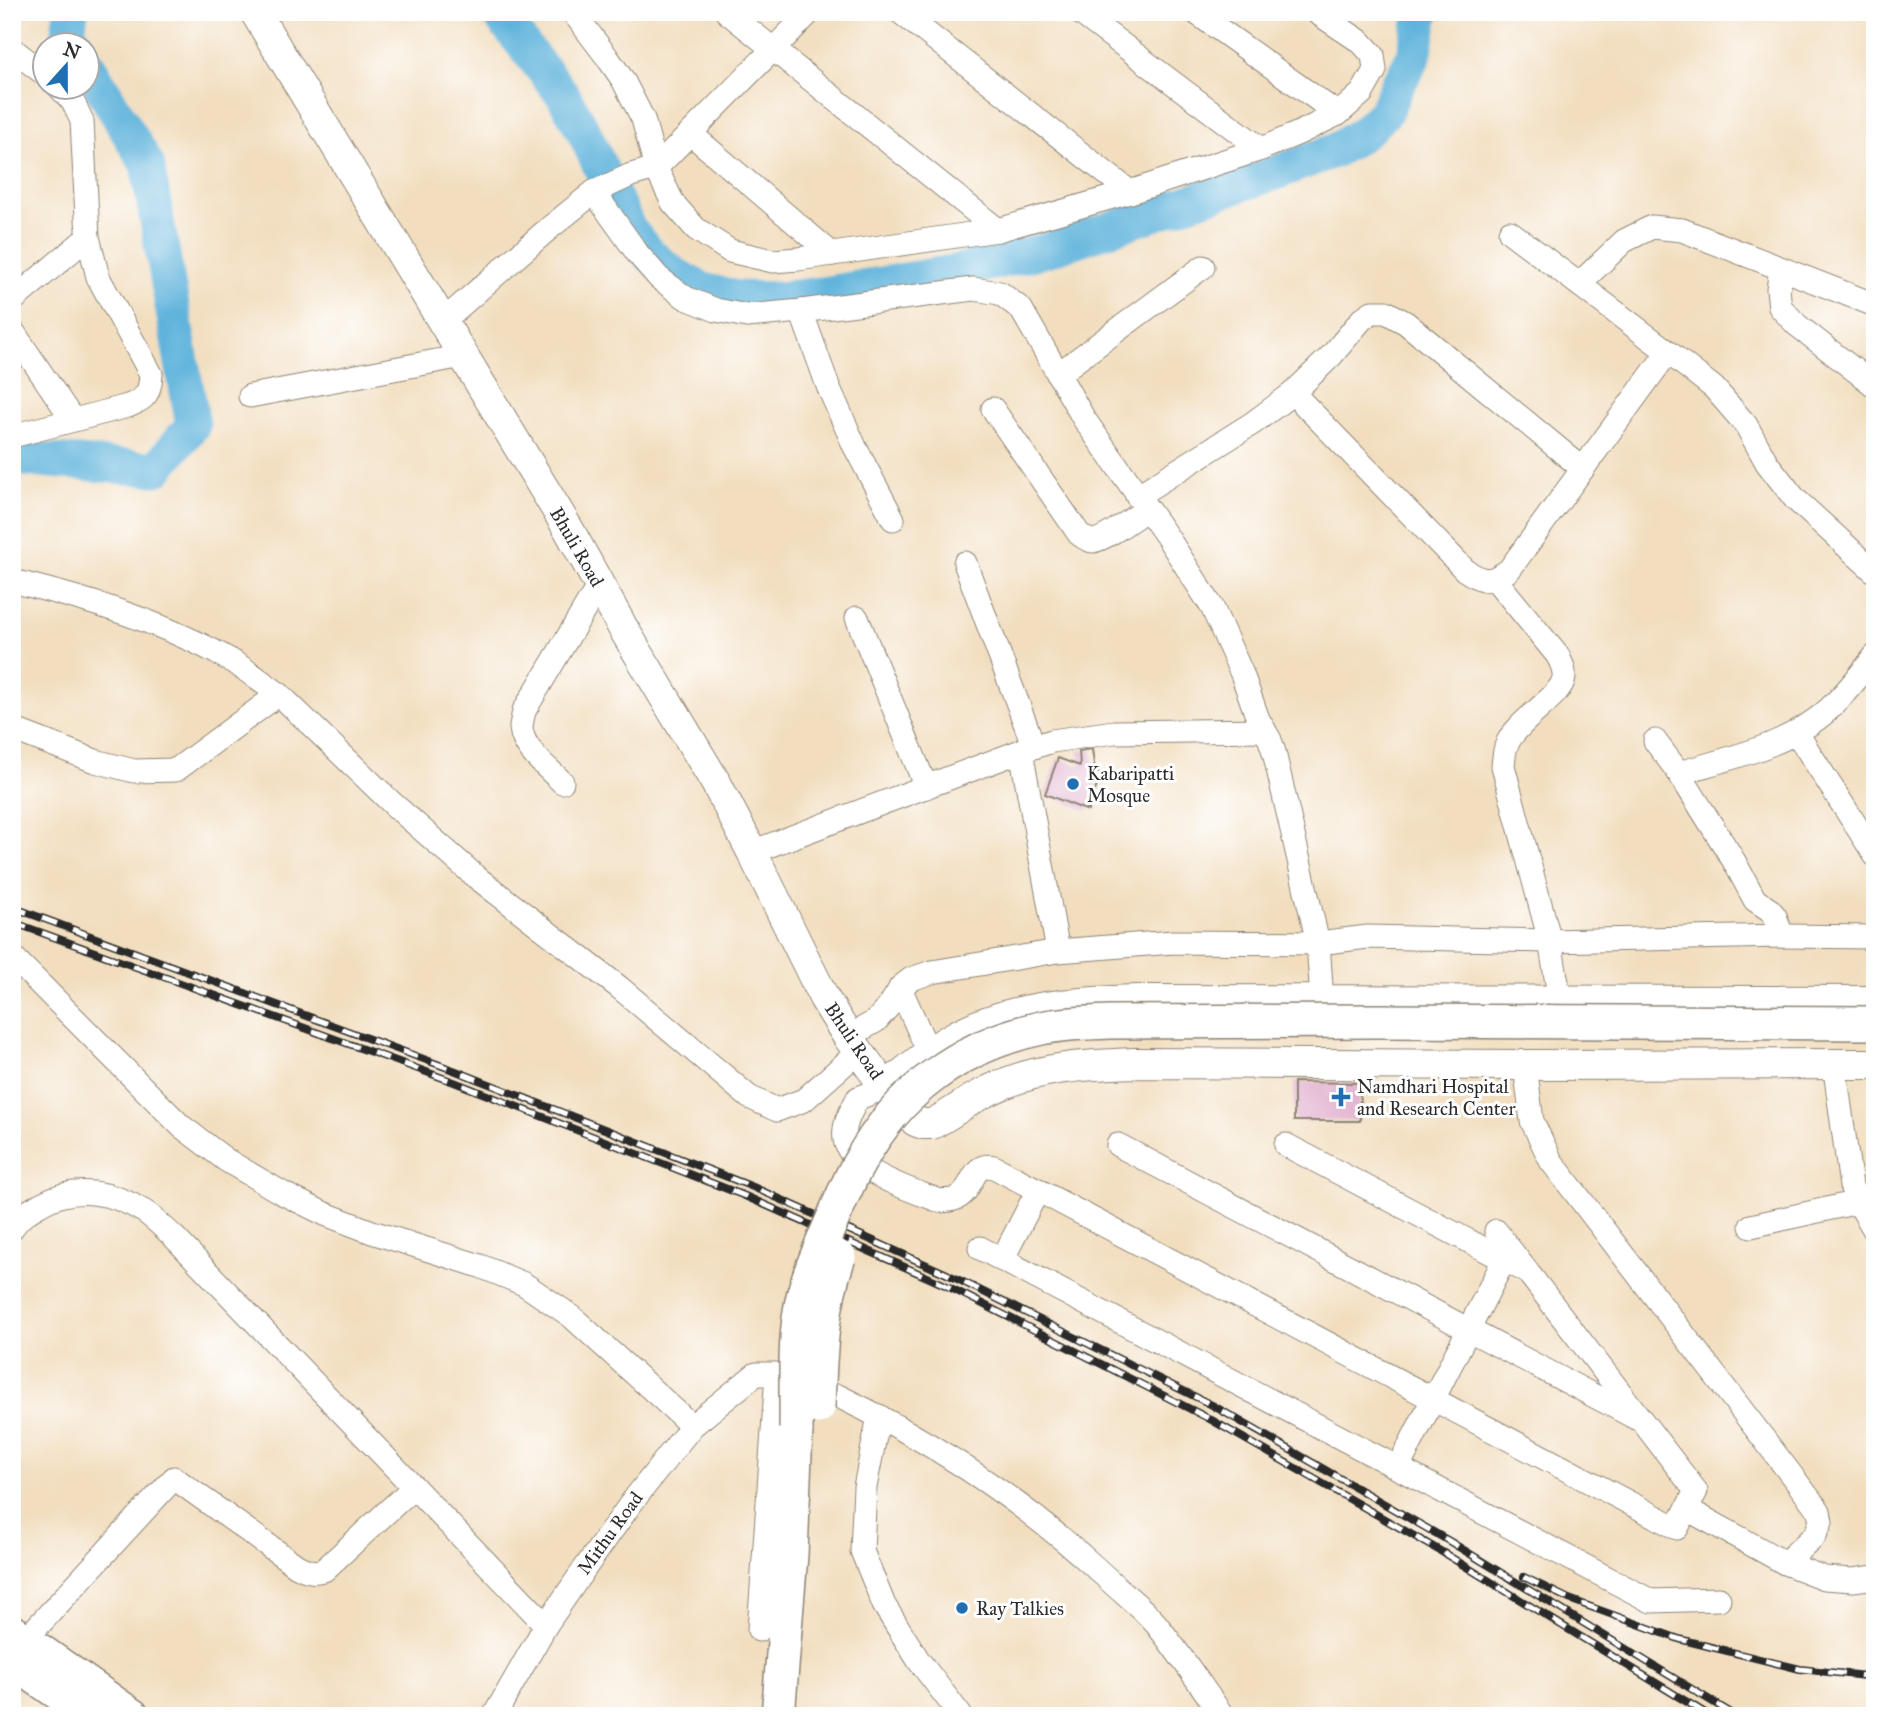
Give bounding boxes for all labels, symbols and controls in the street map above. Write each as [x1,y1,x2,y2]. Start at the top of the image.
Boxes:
north arrow [32,32,102,102]
text: N [60,37,84,64]
street label: Bhuli Road [545,503,609,591]
place label: Kabaripatti Mosque [1087,762,1174,808]
marker: Kabaripatti Mosque [1065,776,1081,792]
street label: Bhuli Road [820,998,888,1084]
place label: Namdhari Hospital and Research Center [1357,1075,1516,1120]
marker: Namdhari Hospital and Research Center [1331,1087,1351,1107]
street label: Mithu Road [572,1487,648,1579]
place label: Ray Talkies [976,1597,1064,1620]
marker: Ray Talkies [954,1600,970,1616]

